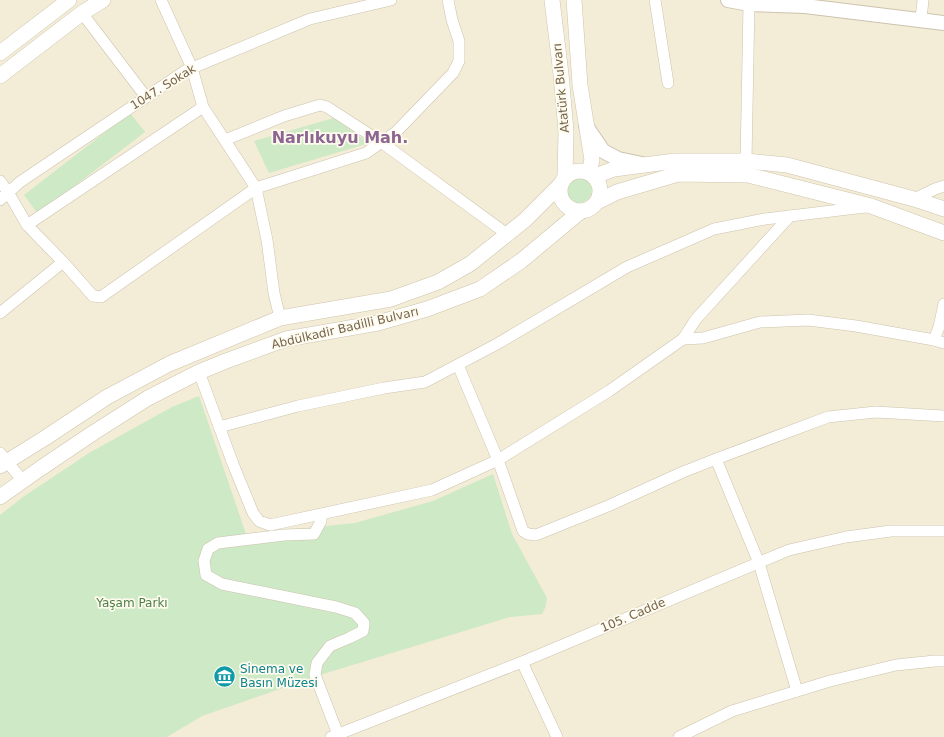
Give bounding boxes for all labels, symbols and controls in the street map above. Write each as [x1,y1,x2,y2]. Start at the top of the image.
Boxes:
street label: Atatürk Bulvarı [550,43,572,133]
street label: 1047. Sokak [128,61,198,113]
district label: Narlıkuyu Mah. [272,128,408,147]
street label: Abdülkadir Badilli Bulvarı [270,304,420,352]
street label: 105. Cadde [599,595,667,635]
park label: Yaşam Parkı [95,596,168,610]
place label: Sinema ve Basın Müzesi [240,662,318,690]
museum icon: Sinema ve Basın Müzesi [211,663,237,689]

